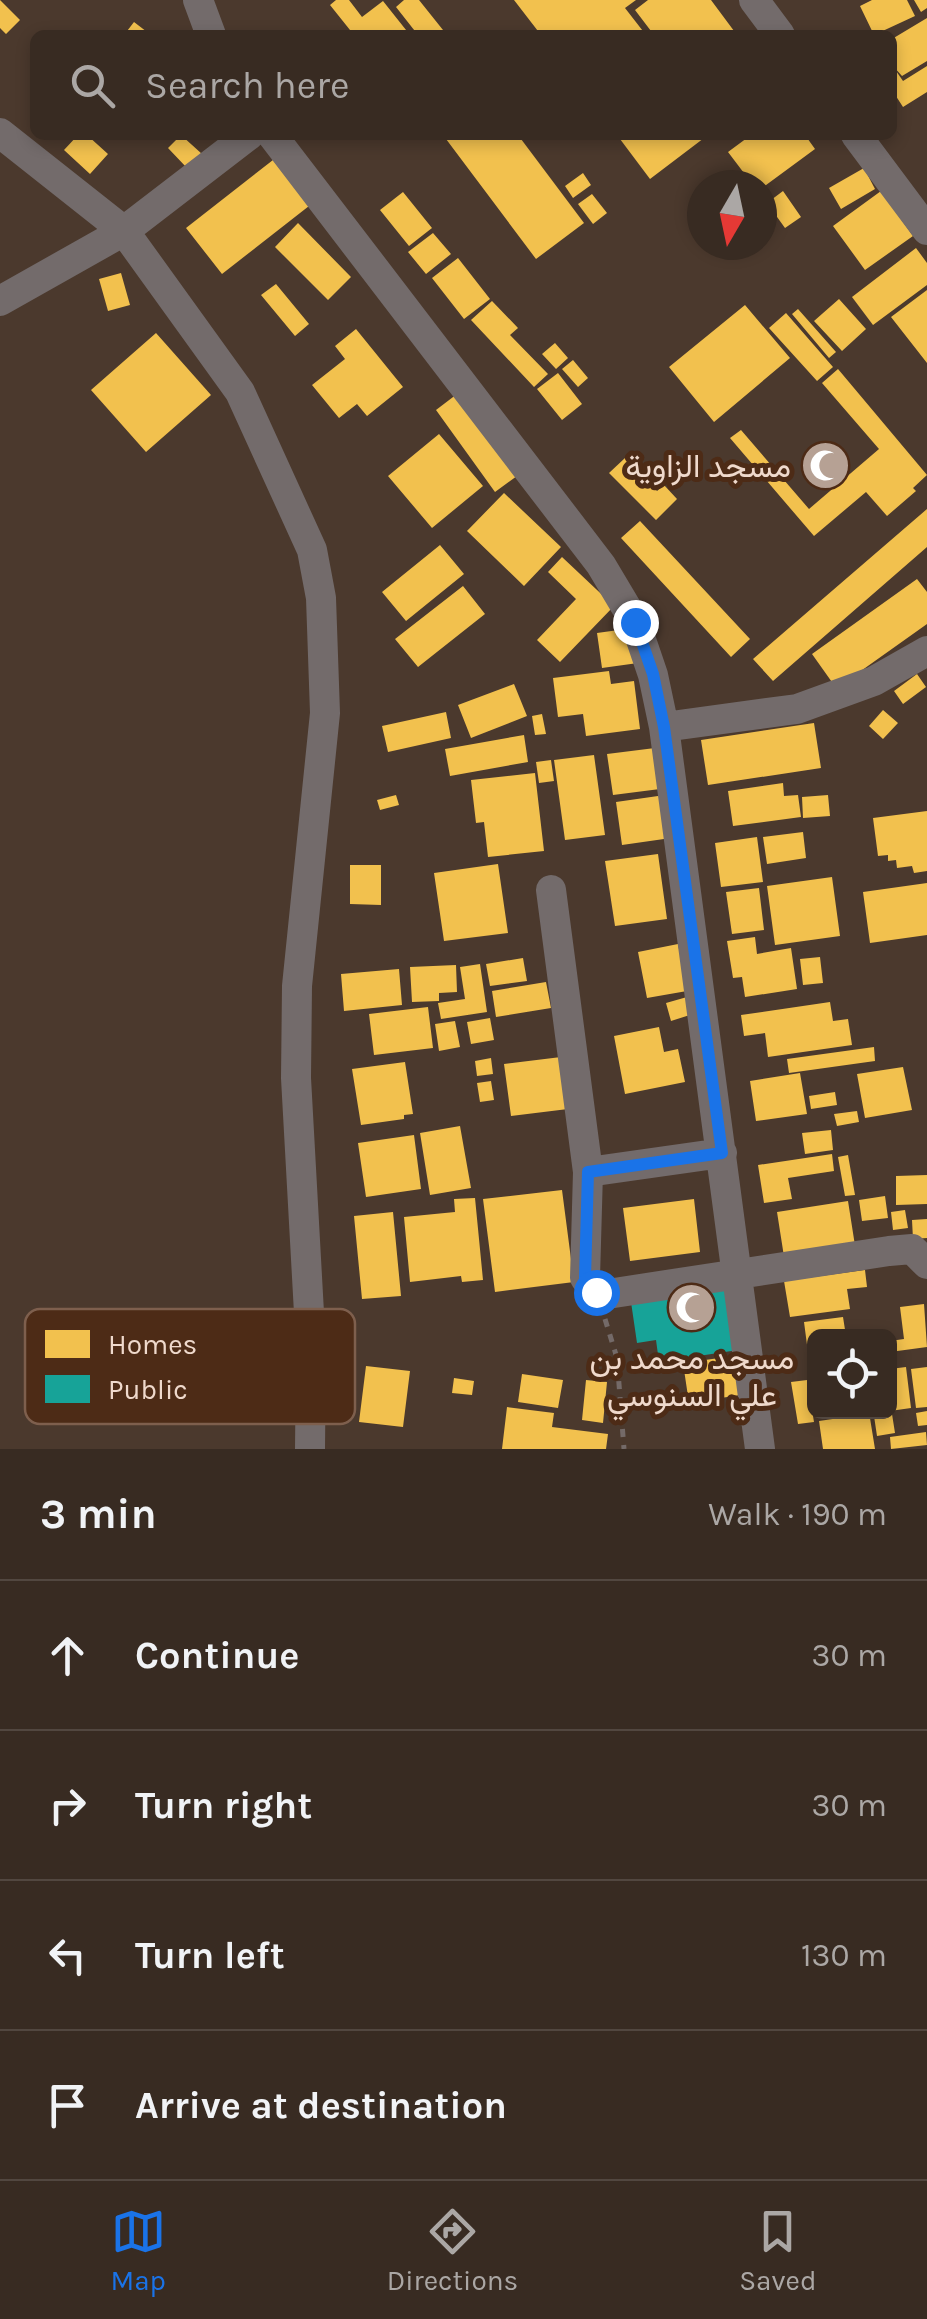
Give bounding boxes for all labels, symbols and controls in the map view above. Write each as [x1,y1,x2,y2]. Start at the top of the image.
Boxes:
search box [30,30,897,140]
icon: search [65,58,120,113]
text: Search here [145,63,349,108]
north arrow [687,170,777,260]
mosque icon: مسجد الزاوية [800,440,852,492]
place label: مسجد الزاوية [625,448,791,486]
route end [613,600,659,646]
route start [574,1270,620,1316]
mosque icon: مسجد محمد بن علي السنوسي [666,1282,718,1334]
legend [25,1309,355,1424]
text: Homes [108,1328,197,1361]
map controls [807,1329,897,1419]
button: locate [807,1329,897,1419]
place label: مسجد محمد بن علي السنوسي [590,1340,794,1421]
text: Public [108,1373,188,1406]
text: 3 min [40,1489,157,1539]
text: Walk · 190 m [708,1496,887,1533]
icon: ahead [40,1628,95,1683]
text: Continue [135,1633,299,1678]
text: 30 m [812,1637,887,1674]
icon: right [40,1778,95,1833]
text: Turn right [135,1783,312,1828]
text: 30 m [812,1787,887,1824]
icon: left [40,1928,95,1983]
text: Turn left [135,1933,285,1978]
text: 130 m [801,1937,887,1974]
icon: arrive [40,2078,95,2133]
text: Arrive at destination [135,2083,507,2128]
tab: Map [110,2204,166,2297]
tab: Directions [387,2204,518,2297]
tab: Saved [739,2204,817,2297]

